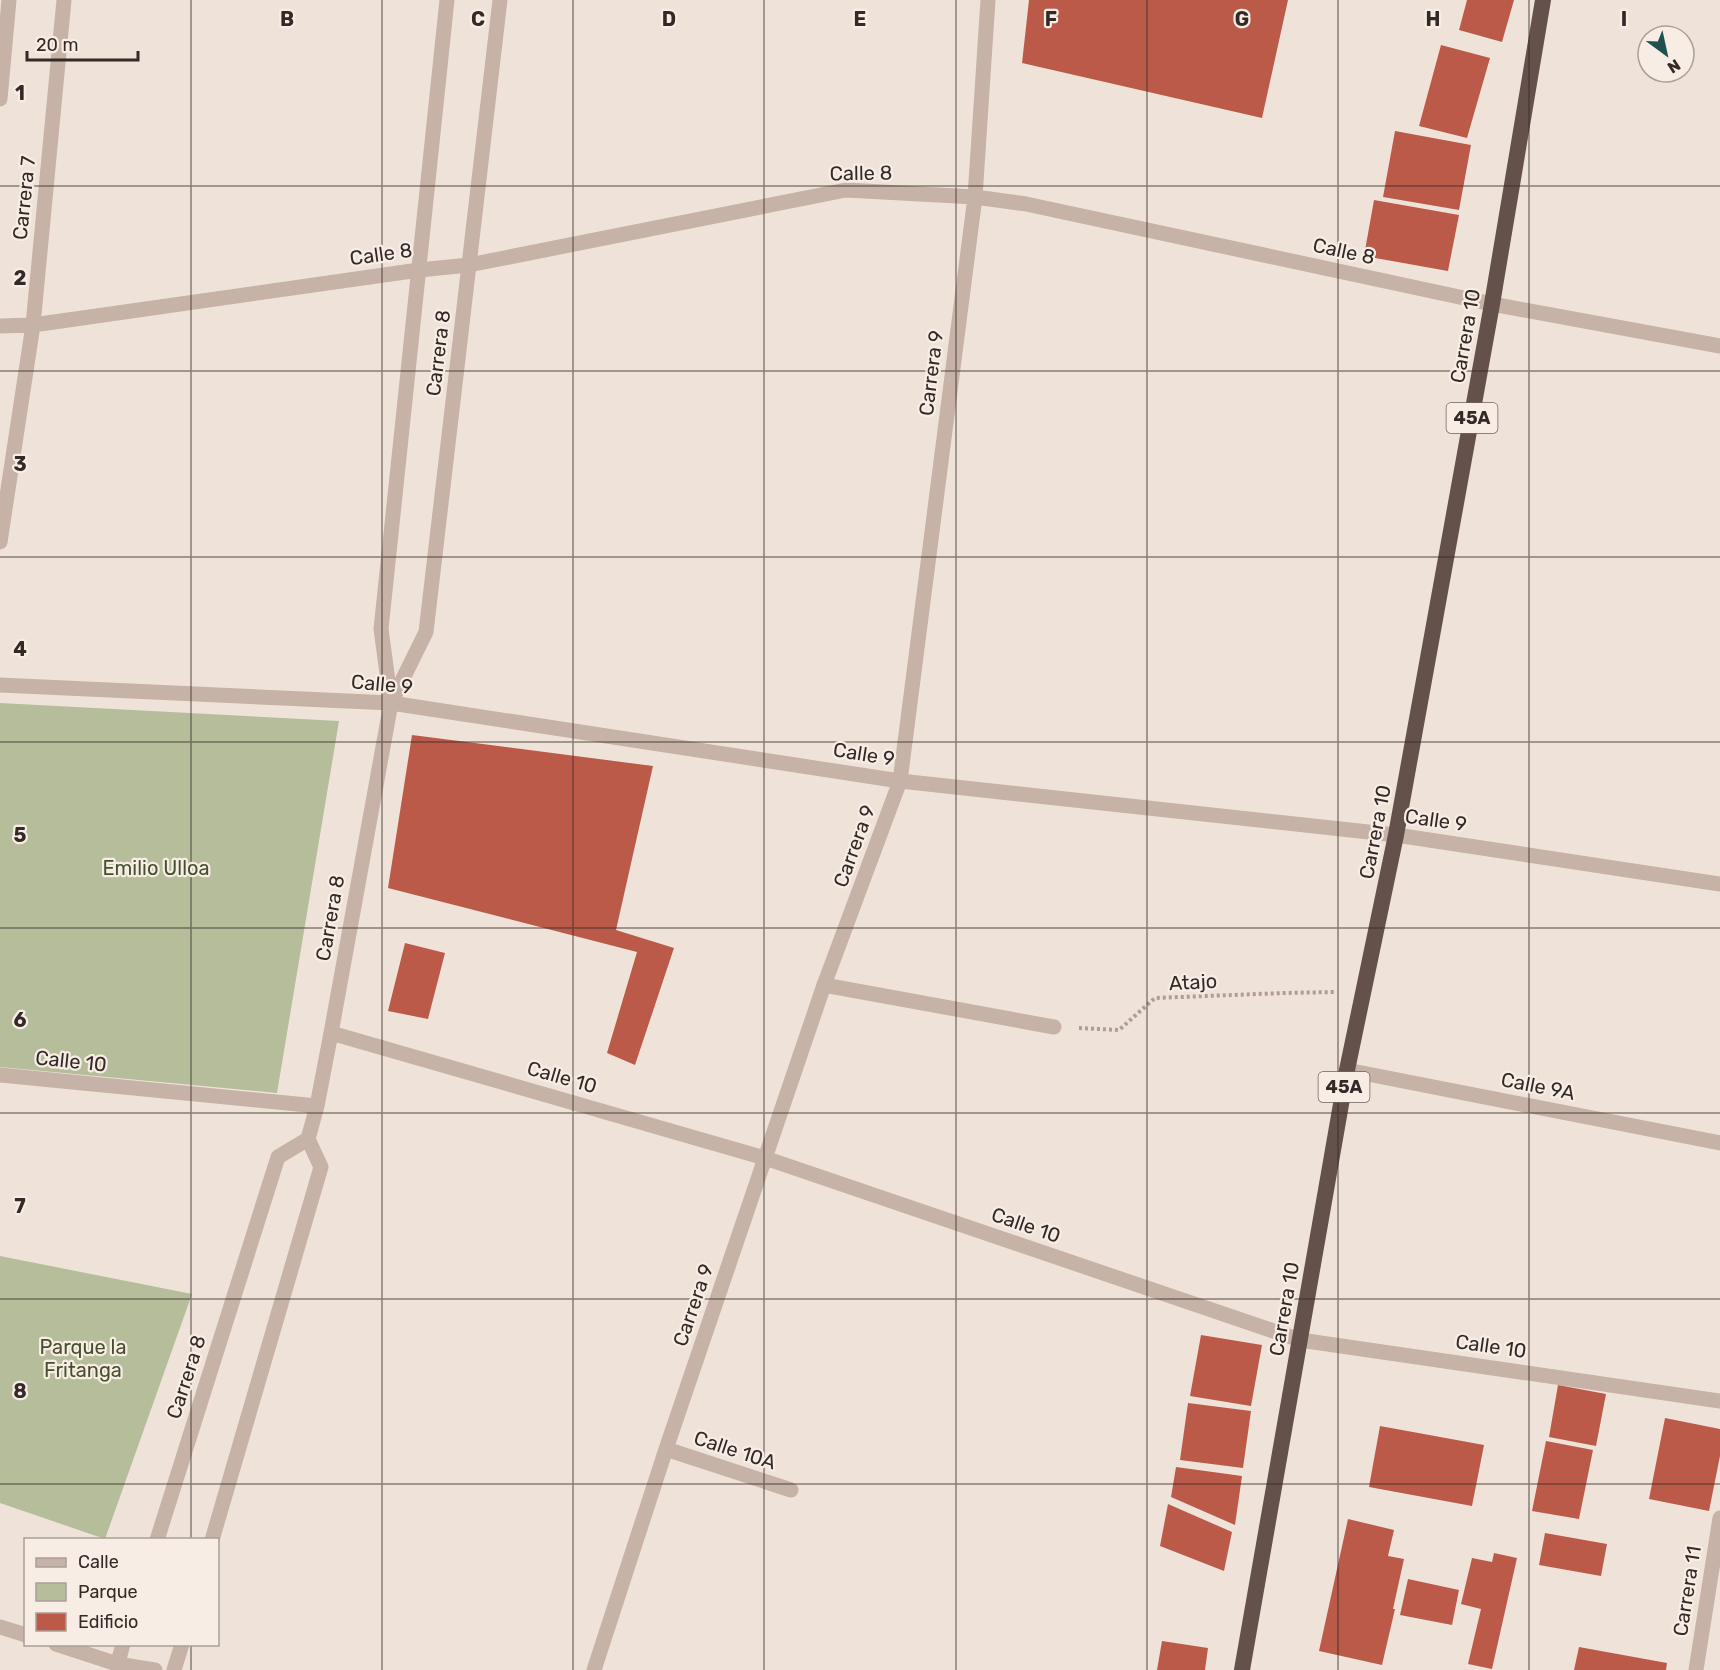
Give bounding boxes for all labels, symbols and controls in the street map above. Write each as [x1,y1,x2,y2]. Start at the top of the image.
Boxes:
text: B [280,7,294,31]
text: C [471,7,485,31]
text: D [662,7,676,31]
text: E [854,7,866,31]
text: F [1045,7,1057,31]
text: G [1235,7,1249,31]
text: H [1426,7,1440,31]
text: I [1621,7,1627,31]
scale bar [27,24,138,62]
north arrow [1636,24,1696,84]
text: 20 m [36,34,78,56]
text: N [1664,55,1684,77]
text: 1 [15,81,25,105]
street label: Carrera 7 [8,155,40,241]
street label: Calle 8 [829,160,893,186]
street label: Calle 8 [1311,233,1377,269]
street label: Calle 8 [348,238,414,270]
text: 2 [14,266,27,290]
street label: Carrera 10 [1445,287,1485,385]
street label: Carrera 8 [421,309,455,397]
street label: Carrera 9 [914,329,948,417]
road number: 45A [1446,403,1498,433]
text: 3 [13,452,27,476]
text: 4 [13,637,27,661]
street label: Calle 9 [350,669,414,699]
street label: Calle 9 [831,737,897,771]
street label: Carrera 10 [1354,783,1396,881]
street label: Carrera 9 [828,802,880,890]
street label: Calle 9 [1404,804,1468,836]
text: 5 [14,823,27,847]
park label: Emilio Ulloa [102,856,210,880]
street label: Carrera 8 [311,873,349,963]
street label: Atajo [1168,969,1218,995]
text: 6 [13,1008,27,1032]
street label: Calle 10 [34,1045,108,1077]
street label: Calle 10 [524,1056,600,1098]
street label: Calle 9A [1499,1067,1577,1105]
road number: 45A [1318,1072,1370,1102]
text: 7 [14,1194,26,1218]
street label: Calle 10 [988,1202,1064,1248]
street label: Carrera 10 [1264,1260,1304,1358]
street label: Carrera 9 [668,1261,718,1349]
street label: Calle 10 [1454,1329,1528,1363]
street label: Carrera 8 [161,1332,211,1422]
park label: Parque la Fritanga [39,1335,127,1382]
text: 8 [13,1379,27,1403]
street label: Calle 10A [691,1425,779,1475]
legend [24,1538,219,1646]
street label: Carrera 11 [1668,1544,1706,1638]
text: Calle [78,1551,119,1573]
text: Parque [78,1581,138,1603]
text: Edificio [78,1611,138,1633]

